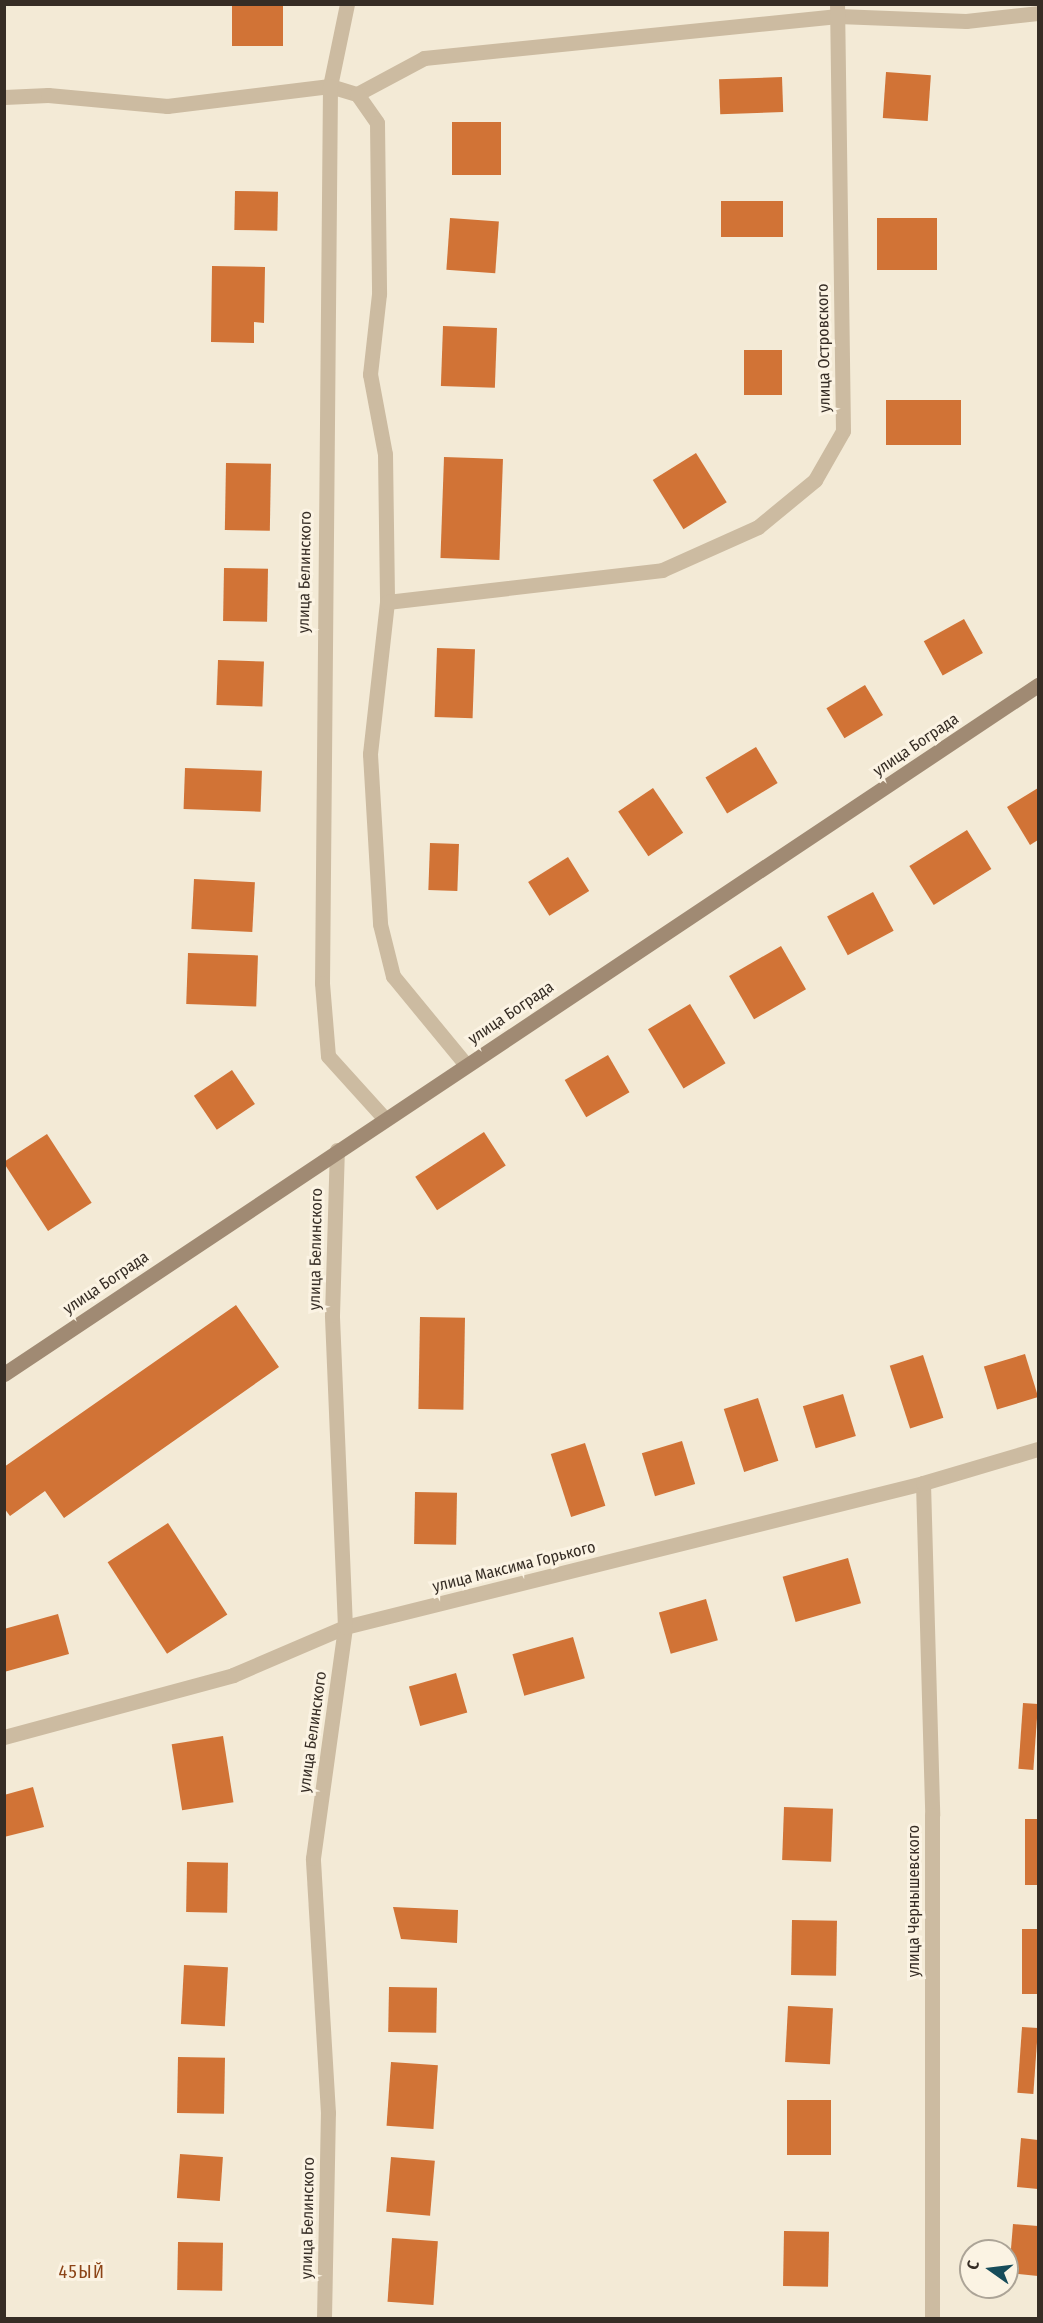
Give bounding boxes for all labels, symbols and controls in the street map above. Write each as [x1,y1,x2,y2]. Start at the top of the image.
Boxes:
street label: улица Островского [813,283,835,413]
street label: улица Белинского [294,511,316,633]
street label: улица Бограда [870,709,962,781]
street label: улица Бограда [465,977,557,1049]
street label: улица Белинского [305,1188,327,1310]
street label: улица Бограда [60,1247,152,1319]
street label: улица Максима Горького [431,1537,597,1597]
street label: улица Белинского [295,1670,331,1794]
street label: улица Чернышевского [904,1825,924,1977]
street label: улица Белинского [297,2157,319,2279]
north arrow [959,2239,1019,2299]
text: С [963,2259,983,2271]
district label: 45ЫЙ [58,2261,106,2283]

